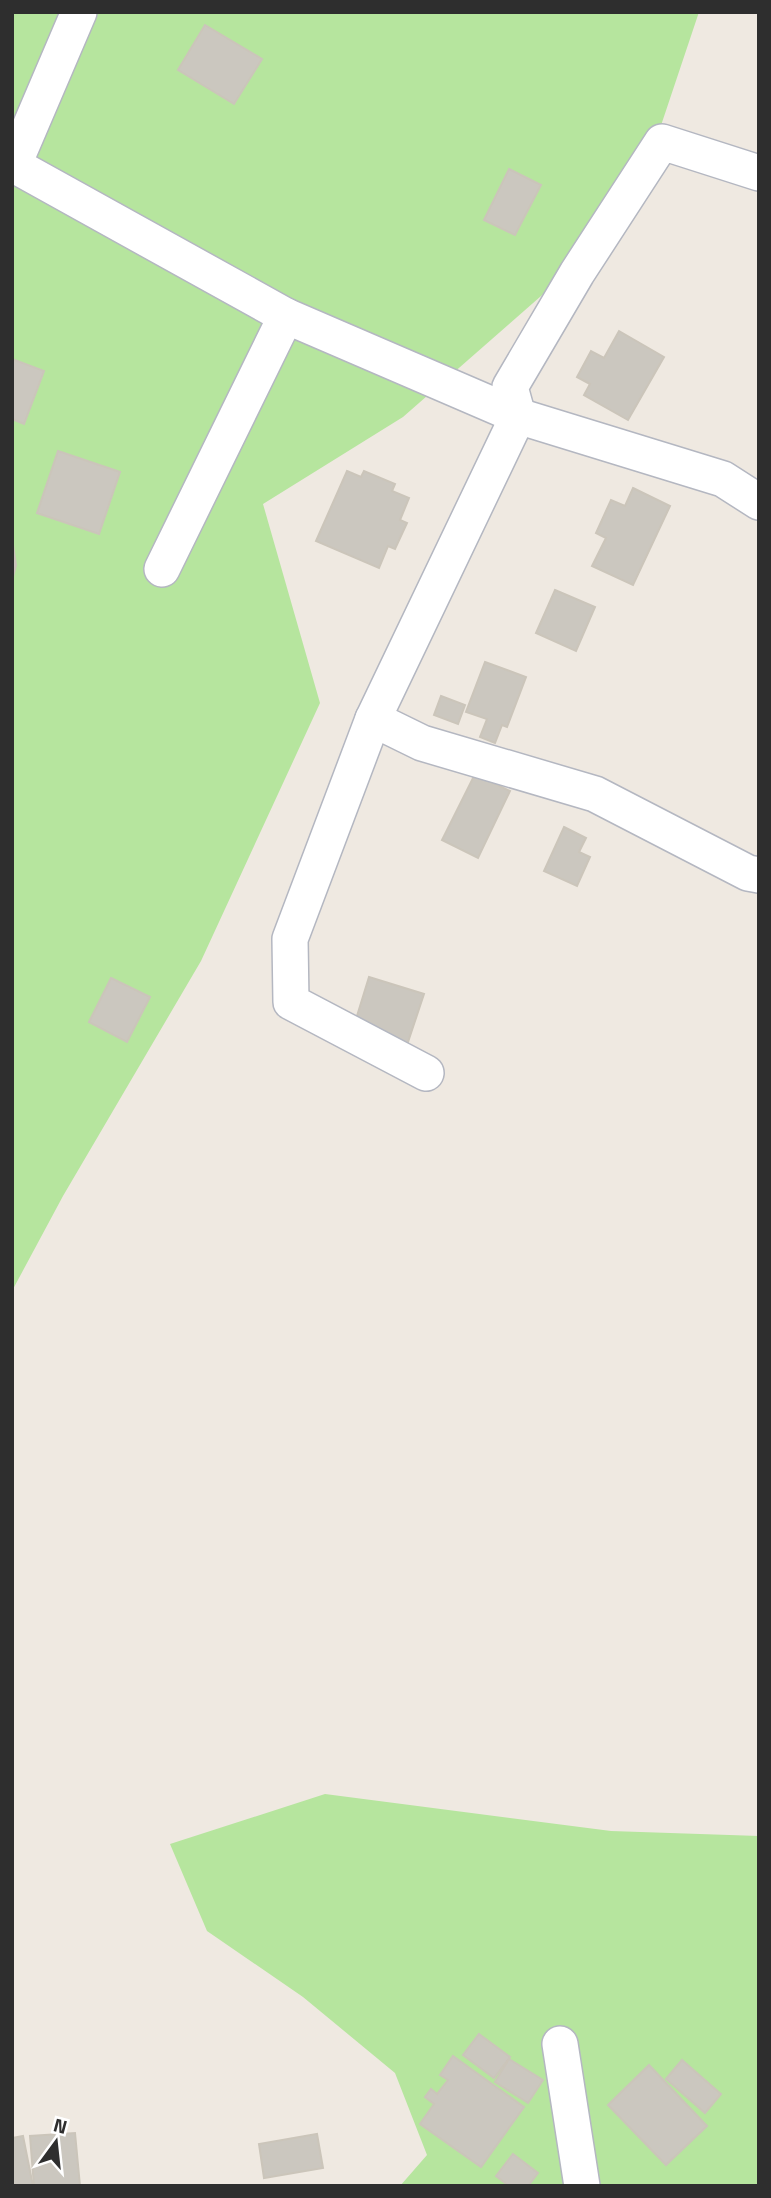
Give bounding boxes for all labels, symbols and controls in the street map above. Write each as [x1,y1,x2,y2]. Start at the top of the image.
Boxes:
north arrow [21,2107,91,2177]
text: N [50,2109,71,2141]

